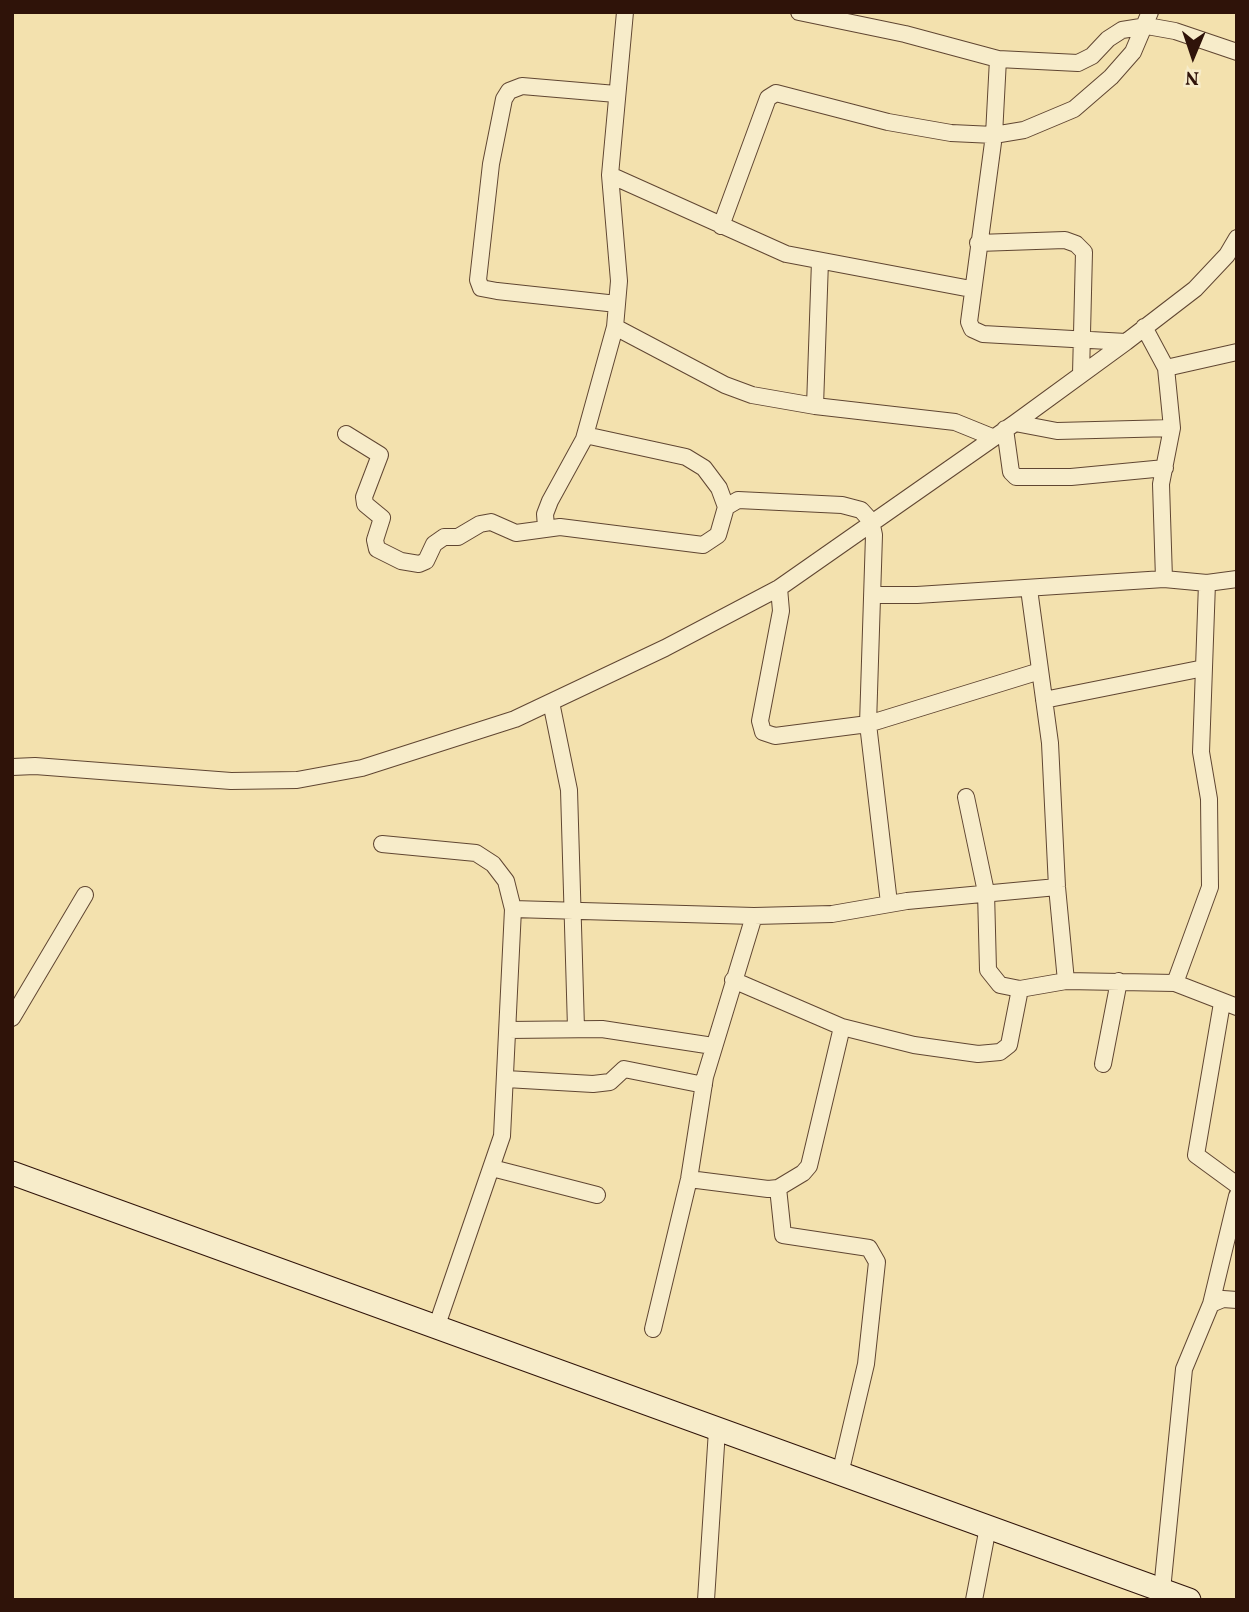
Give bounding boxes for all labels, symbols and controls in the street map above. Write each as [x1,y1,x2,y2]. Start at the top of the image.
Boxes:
north arrow [1158,21,1228,91]
text: N [1185,64,1200,90]

